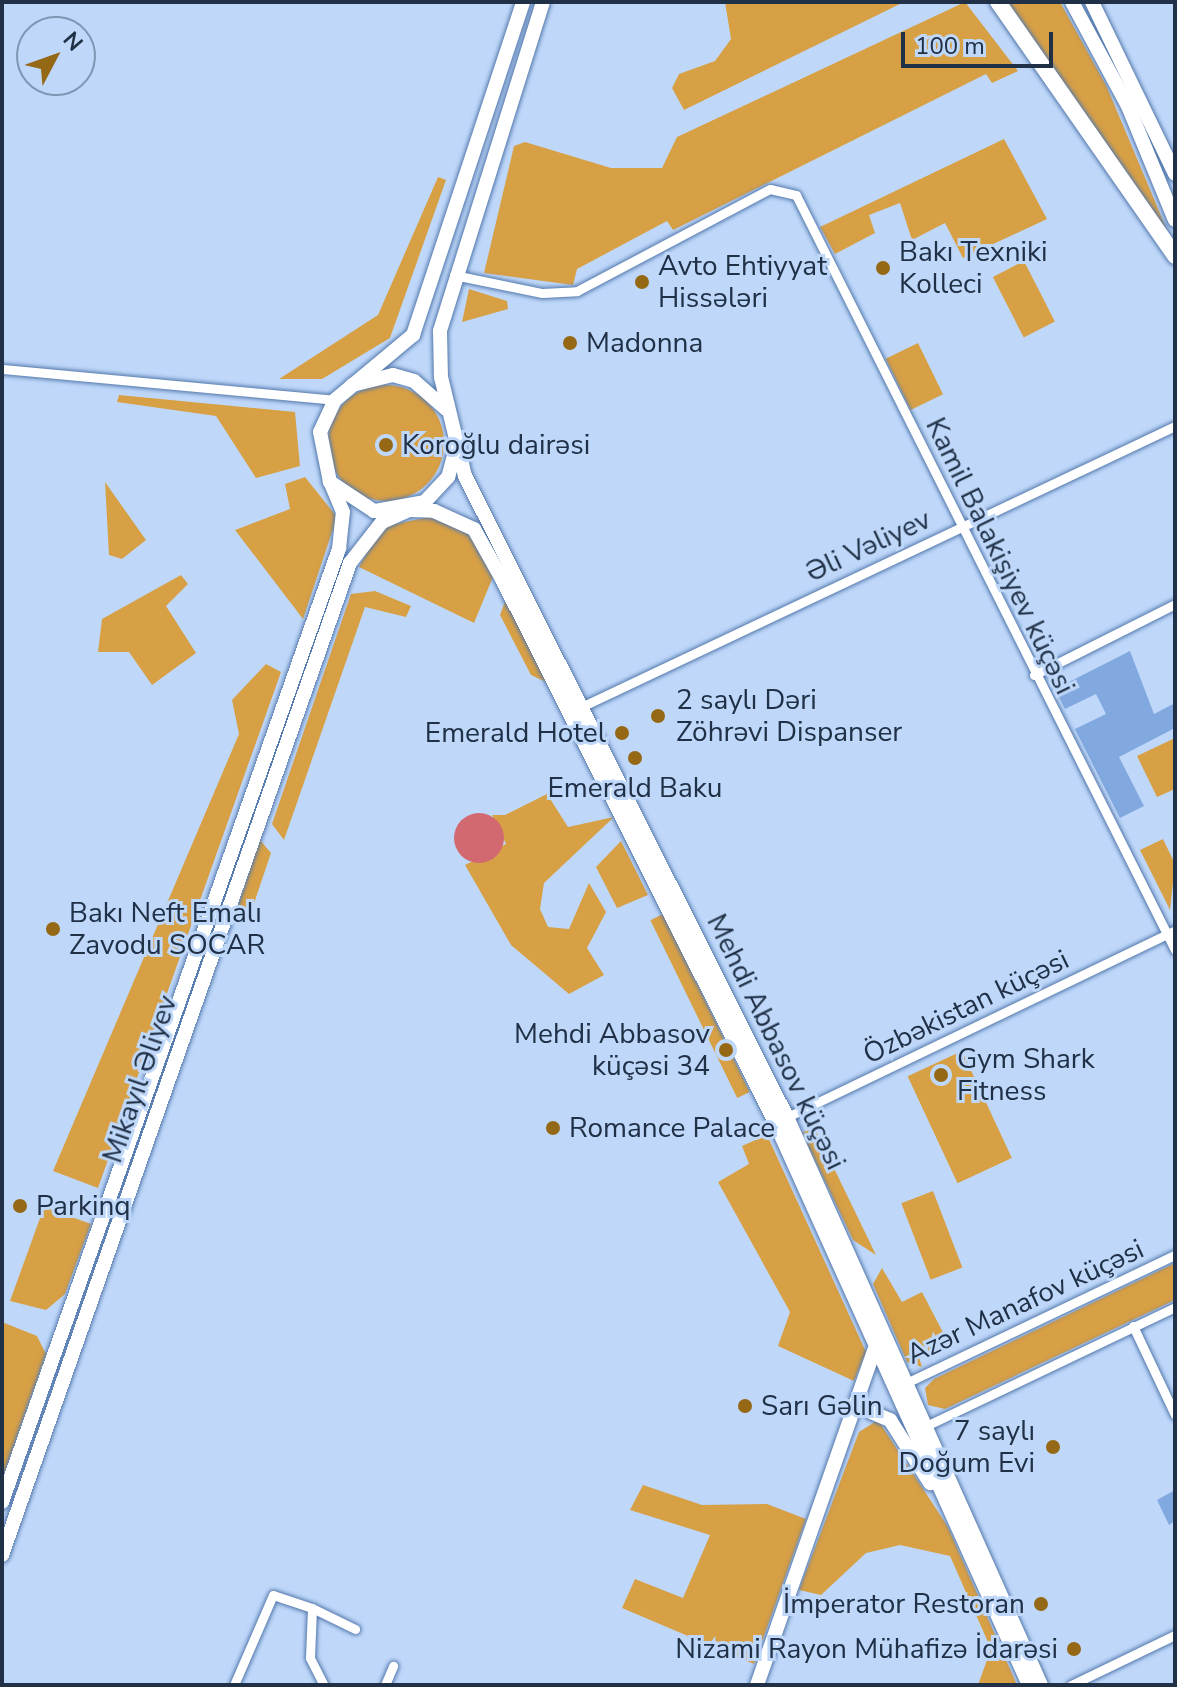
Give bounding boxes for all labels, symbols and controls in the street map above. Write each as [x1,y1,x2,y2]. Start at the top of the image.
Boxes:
north arrow [16,16,96,96]
scale bar [905,16,1057,66]
text: N [56,26,89,58]
text: 100 m [915,30,985,62]
place label: Bakı Texniki Kolleci [899,235,1048,301]
place label: Avto Ehtiyyat Hissәlәri [658,249,827,315]
marker: Bakı Texniki Kolleci [874,259,892,277]
marker: Avto Ehtiyyat Hissәlәri [633,273,651,291]
place label: Madonna [586,326,703,360]
marker: Madonna [561,334,579,352]
street label: Kamil Balakişiyev küçəsi [918,412,1082,700]
place label: Koroğlu dairəsi [402,428,590,462]
marker: Koroğlu dairəsi [377,436,395,454]
street label: Əli Vəliyev [800,502,936,590]
place label: 2 saylı Dəri Zöhrəvi Dispanser [676,683,902,749]
marker: 2 saylı Dəri Zöhrəvi Dispanser [647,705,669,727]
place label: Emerald Hotel [425,716,606,750]
marker: Emerald Hotel [613,724,631,742]
marker: Emerald Baku [626,749,644,767]
place label: Emerald Baku [547,771,723,805]
place label: Bakı Neft Emalı Zavodu SOCAR [69,896,265,962]
street label: Mehdi Abbasov küçəsi [699,909,853,1175]
marker: Bakı Neft Emalı Zavodu SOCAR [44,920,62,938]
street label: Özbəkistan küçəsi [858,943,1074,1071]
street label: Mikayıl Əliyev [96,991,184,1167]
place label: Mehdi Abbasov küçəsi 34 [514,1017,710,1083]
marker: Mehdi Abbasov küçəsi 34 [717,1041,735,1059]
place label: Gym Shark Fitness [957,1042,1095,1108]
marker: Gym Shark Fitness [932,1066,950,1084]
place label: Romance Palace [569,1111,775,1145]
marker: Romance Palace [544,1119,562,1137]
place label: Parkinq [36,1189,131,1223]
marker: Parkinq [11,1197,29,1215]
street label: Azər Manafov küçəsi [901,1232,1149,1372]
place label: Sarı Gəlin [761,1389,883,1423]
marker: Sarı Gəlin [736,1397,754,1415]
place label: 7 saylı Doğum Evi [898,1414,1035,1480]
marker: 7 saylı Doğum Evi [1042,1436,1064,1458]
place label: İmperator Restoran [783,1587,1025,1621]
marker: İmperator Restoran [1032,1595,1050,1613]
place label: Nizami Rayon Mühafizə İdarəsi [675,1632,1058,1666]
marker: Nizami Rayon Mühafizə İdarəsi [1065,1640,1083,1658]

